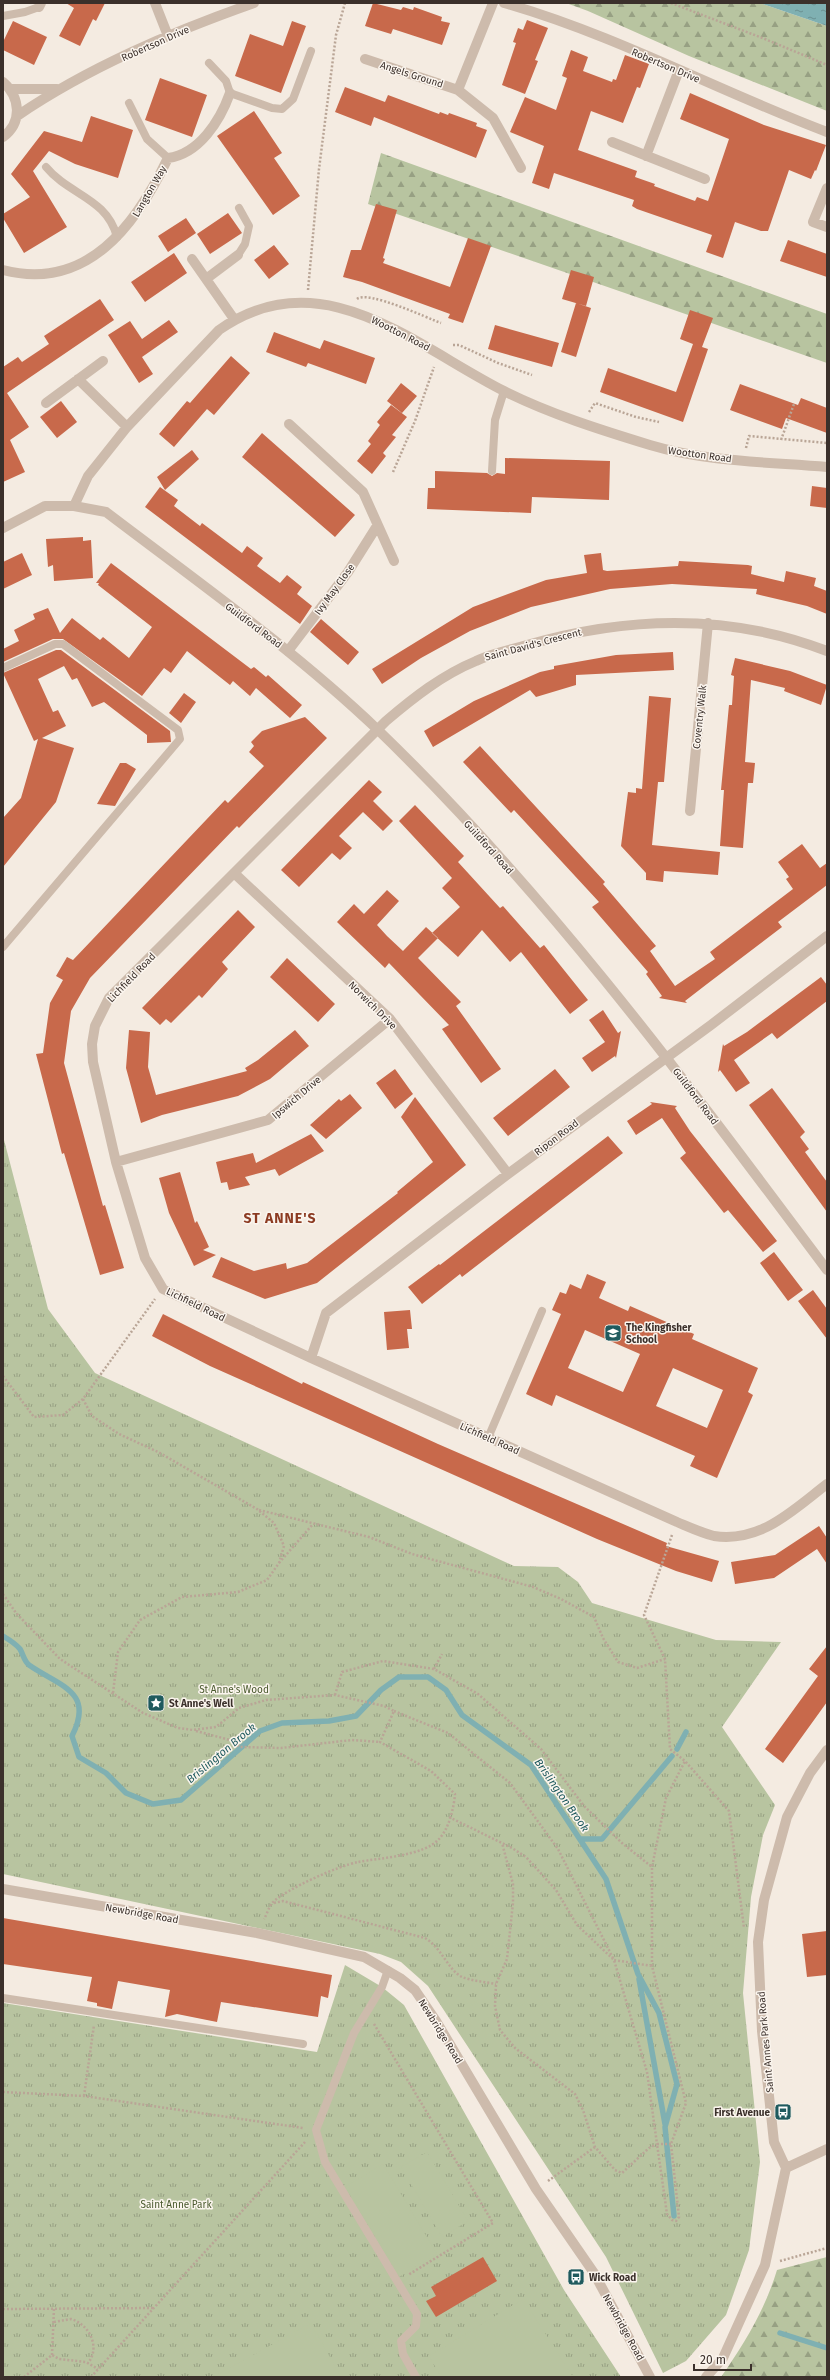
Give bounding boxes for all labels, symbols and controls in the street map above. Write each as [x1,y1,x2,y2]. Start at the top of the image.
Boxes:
street label: Robertson Drive [120,24,191,64]
street label: Robertson Drive [630,46,702,86]
street label: Angels Ground [379,59,445,91]
street label: Langton Way [130,164,169,219]
street label: Wootton Road [369,314,432,354]
street label: Wootton Road [667,445,733,465]
street label: Ivy May Close [312,562,357,618]
street label: Guildford Road [223,600,284,651]
street label: Saint David's Crescent [484,626,583,664]
street label: Coventry Walk [691,684,709,749]
street label: Guildford Road [461,818,516,877]
street label: Lichfield Road [105,950,158,1005]
street label: Norwich Drive [346,979,399,1032]
street label: Guildford Road [670,1066,721,1127]
street label: Ipswich Drive [270,1074,324,1122]
street label: Ripon Road [532,1117,581,1158]
district label: ST ANNE'S [243,1210,317,1227]
street label: Lichfield Road [164,1285,227,1324]
place label: The Kingfisher School [626,1322,693,1346]
school or university icon: The Kingfisher School [603,1323,623,1343]
street label: Lichfield Road [458,1420,521,1457]
park label: St Anne's Wood [199,1684,269,1696]
place icon: St Anne's Well [146,1693,166,1713]
place label: St Anne's Well [169,1698,233,1710]
water label: Brislington Brook [184,1721,259,1786]
water label: Brislington Brook [531,1756,592,1834]
street label: Newbridge Road [104,1902,179,1926]
street label: Saint Annes Park Road [756,1991,776,2093]
street label: Newbridge Road [415,1997,465,2066]
bus stop icon: First Avenue [773,2102,793,2122]
place label: First Avenue [714,2107,770,2119]
park label: Saint Anne Park [140,2199,212,2211]
bus stop icon: Wick Road [566,2267,586,2287]
place label: Wick Road [589,2272,636,2284]
street label: Newbridge Road [600,2292,646,2363]
scale bar [694,2346,751,2372]
text: 20 m [700,2353,726,2367]

